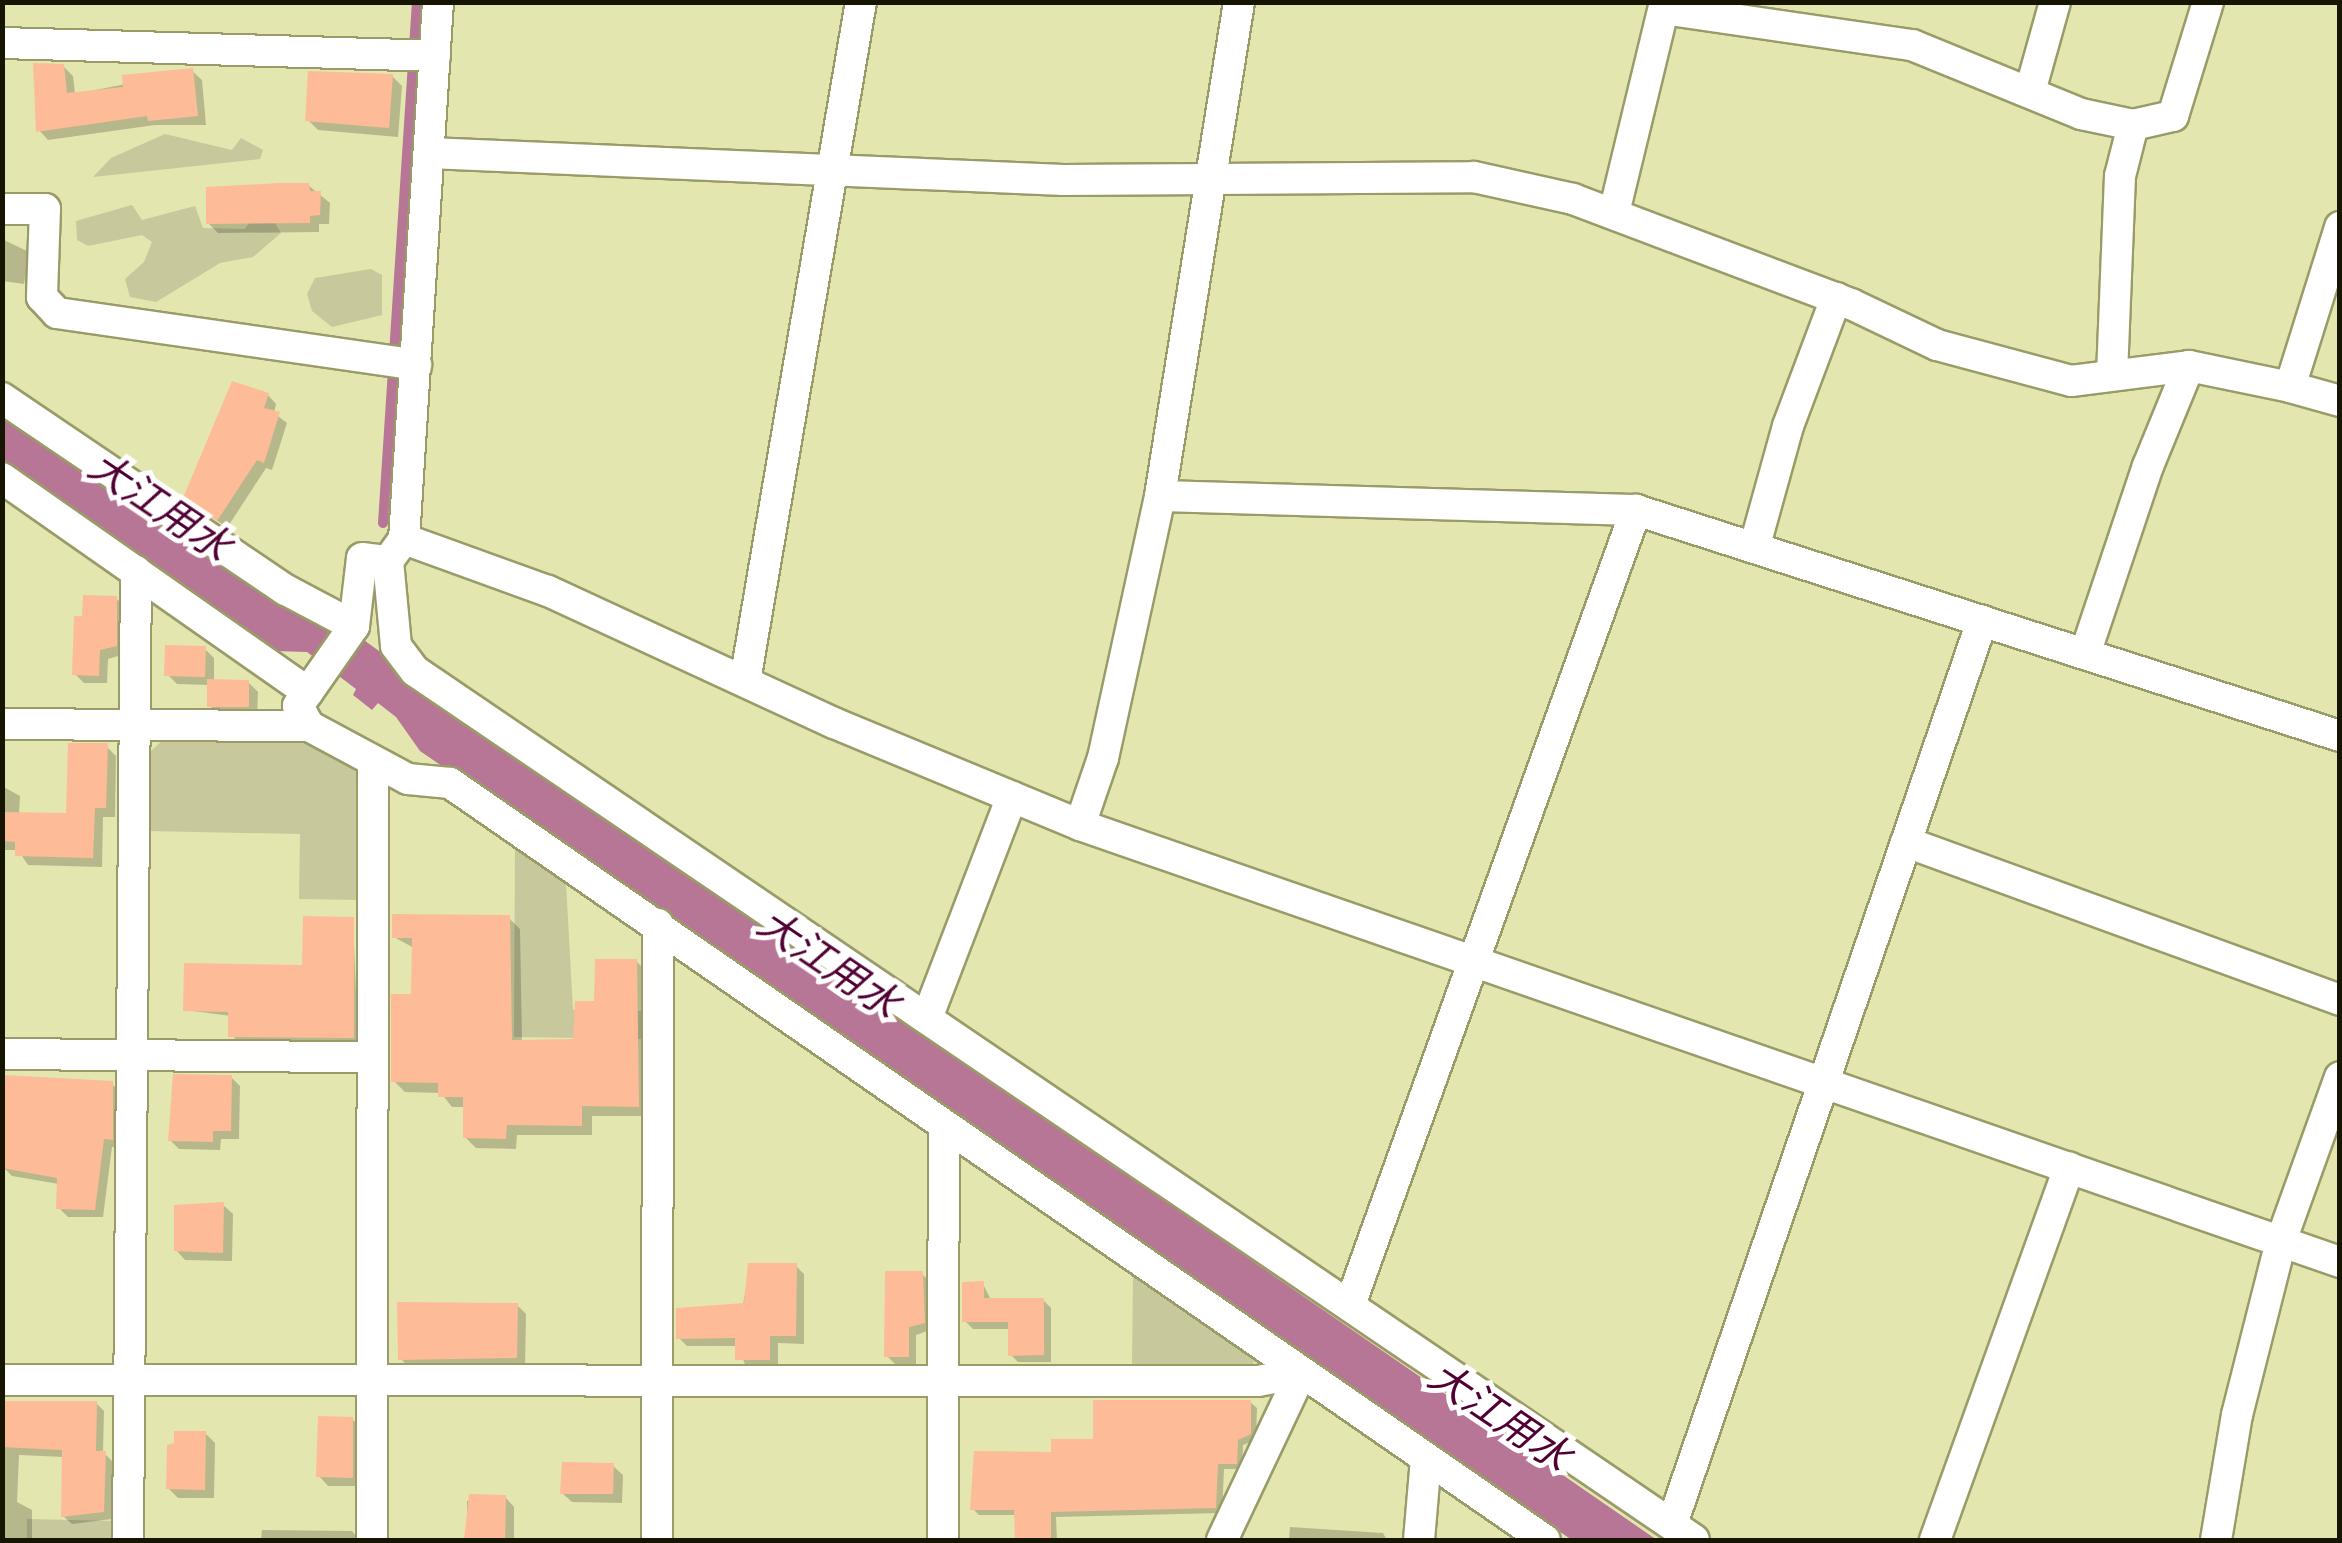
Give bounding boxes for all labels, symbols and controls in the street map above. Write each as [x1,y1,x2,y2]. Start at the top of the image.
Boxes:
water label: 大江用水 [80,441,240,571]
water label: 大江用水 [749,898,909,1028]
water label: 大江用水 [1420,1351,1580,1481]

